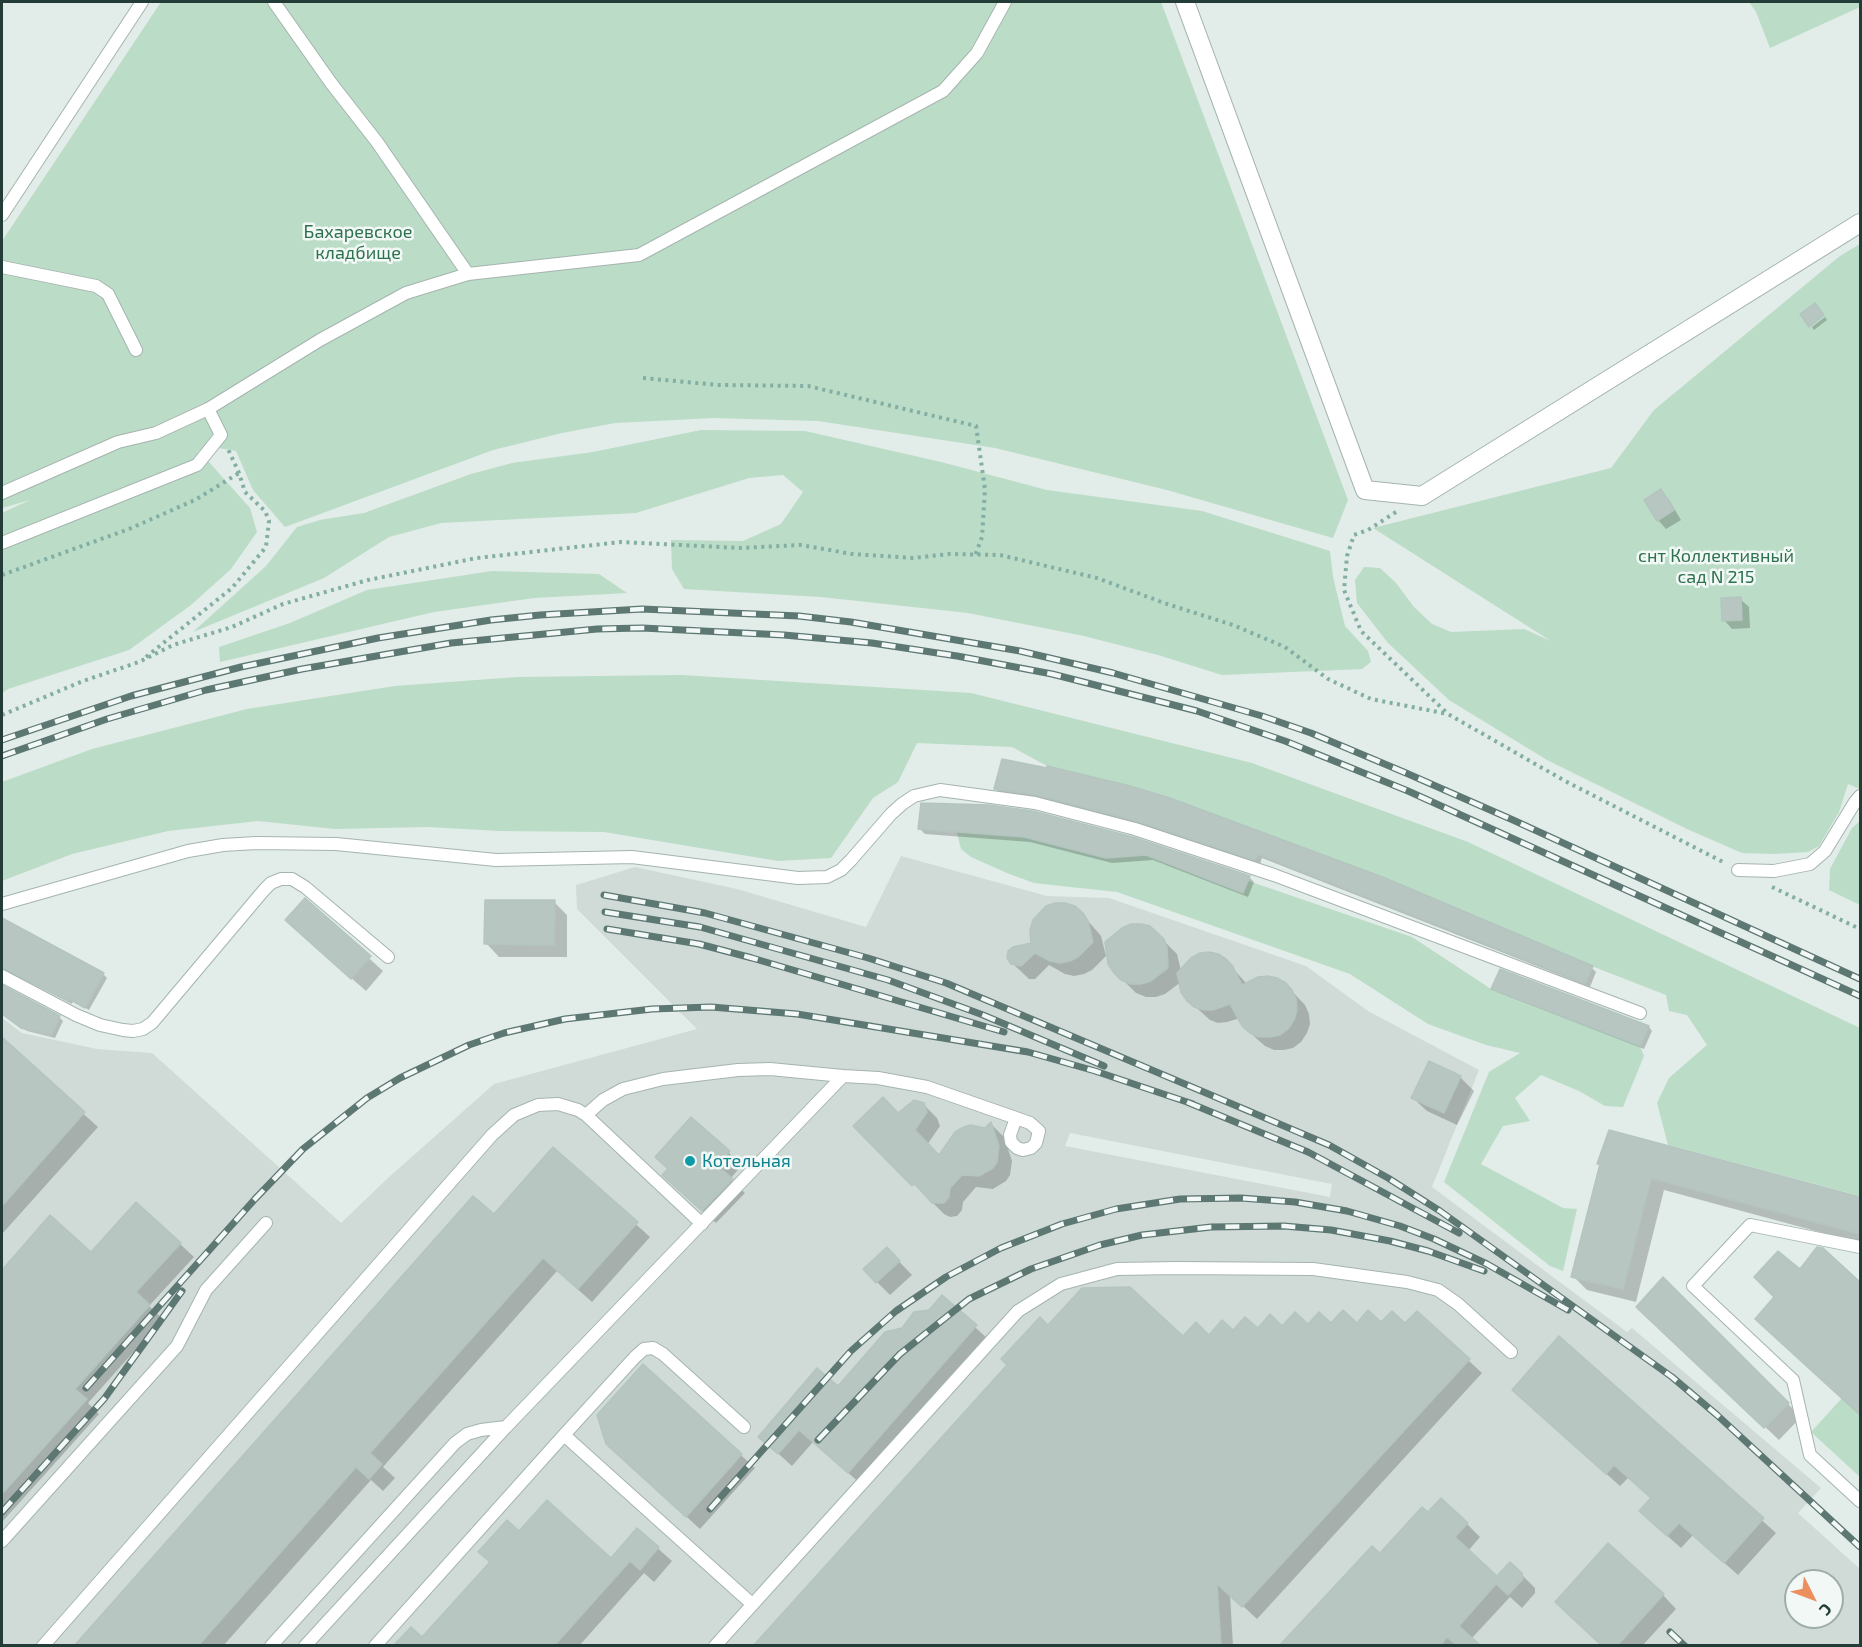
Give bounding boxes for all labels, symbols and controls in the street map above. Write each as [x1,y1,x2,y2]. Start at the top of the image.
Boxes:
park label: Бахаревское кладбище [304,221,412,264]
park label: снт Коллективный сад N 215 [1638,545,1794,588]
place label: Котельная [702,1150,791,1172]
marker: Котельная [683,1154,697,1168]
north arrow [1784,1569,1844,1629]
text: С [1816,1600,1836,1620]

